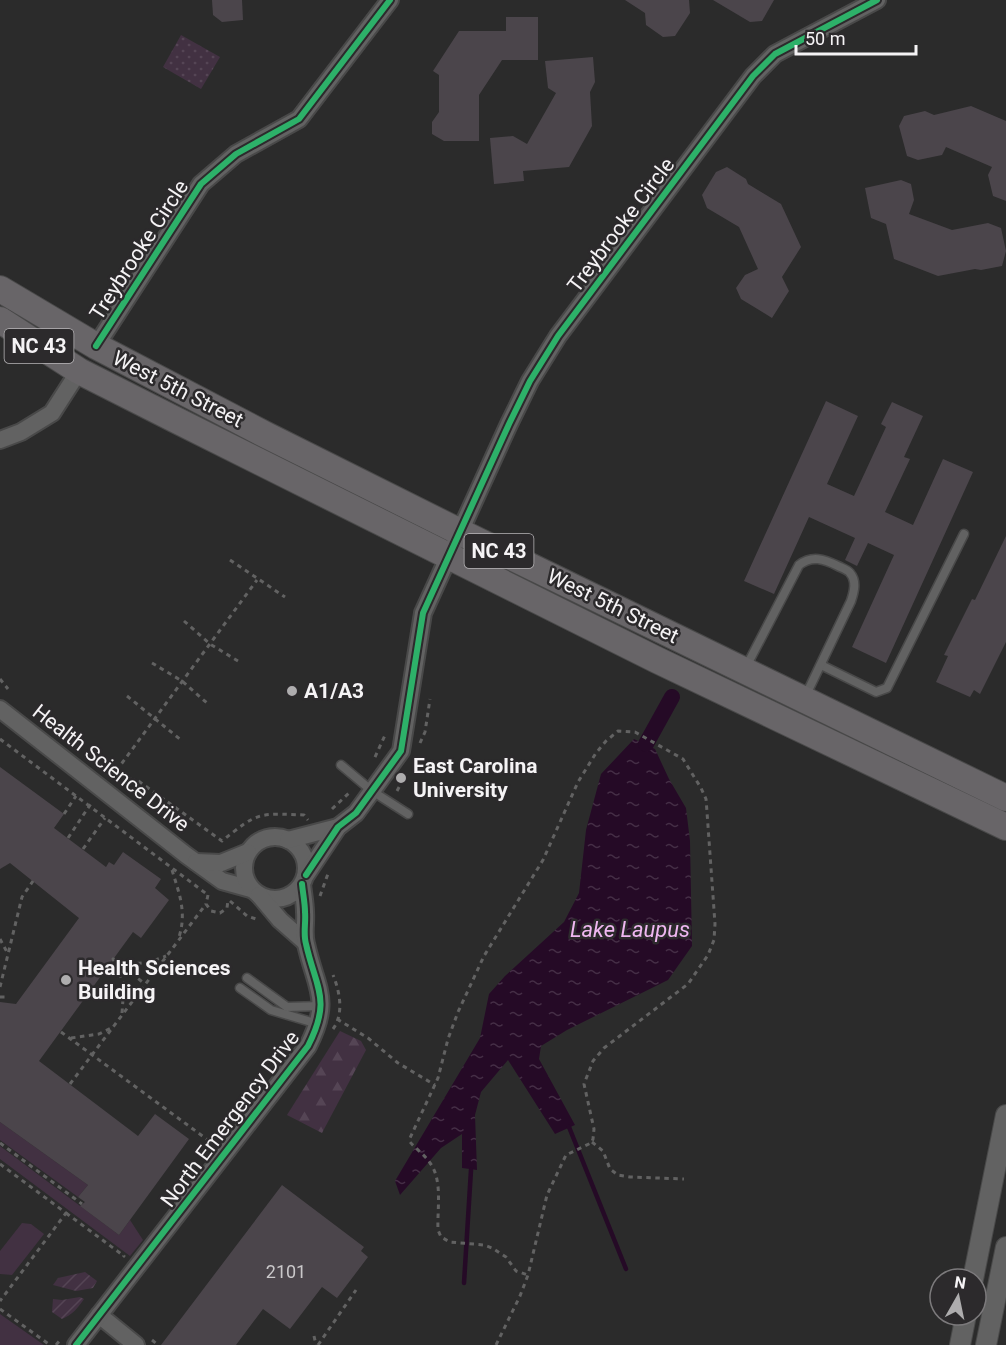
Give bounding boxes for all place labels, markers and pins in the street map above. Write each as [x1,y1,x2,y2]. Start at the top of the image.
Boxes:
place label: A1/A3 [304,679,364,703]
marker: A1/A3 [285,684,299,698]
place label: East Carolina University [413,754,538,802]
marker: East Carolina University [394,771,408,785]
place label: Health Sciences Building [78,956,231,1004]
marker: Health Sciences Building [59,973,73,987]

